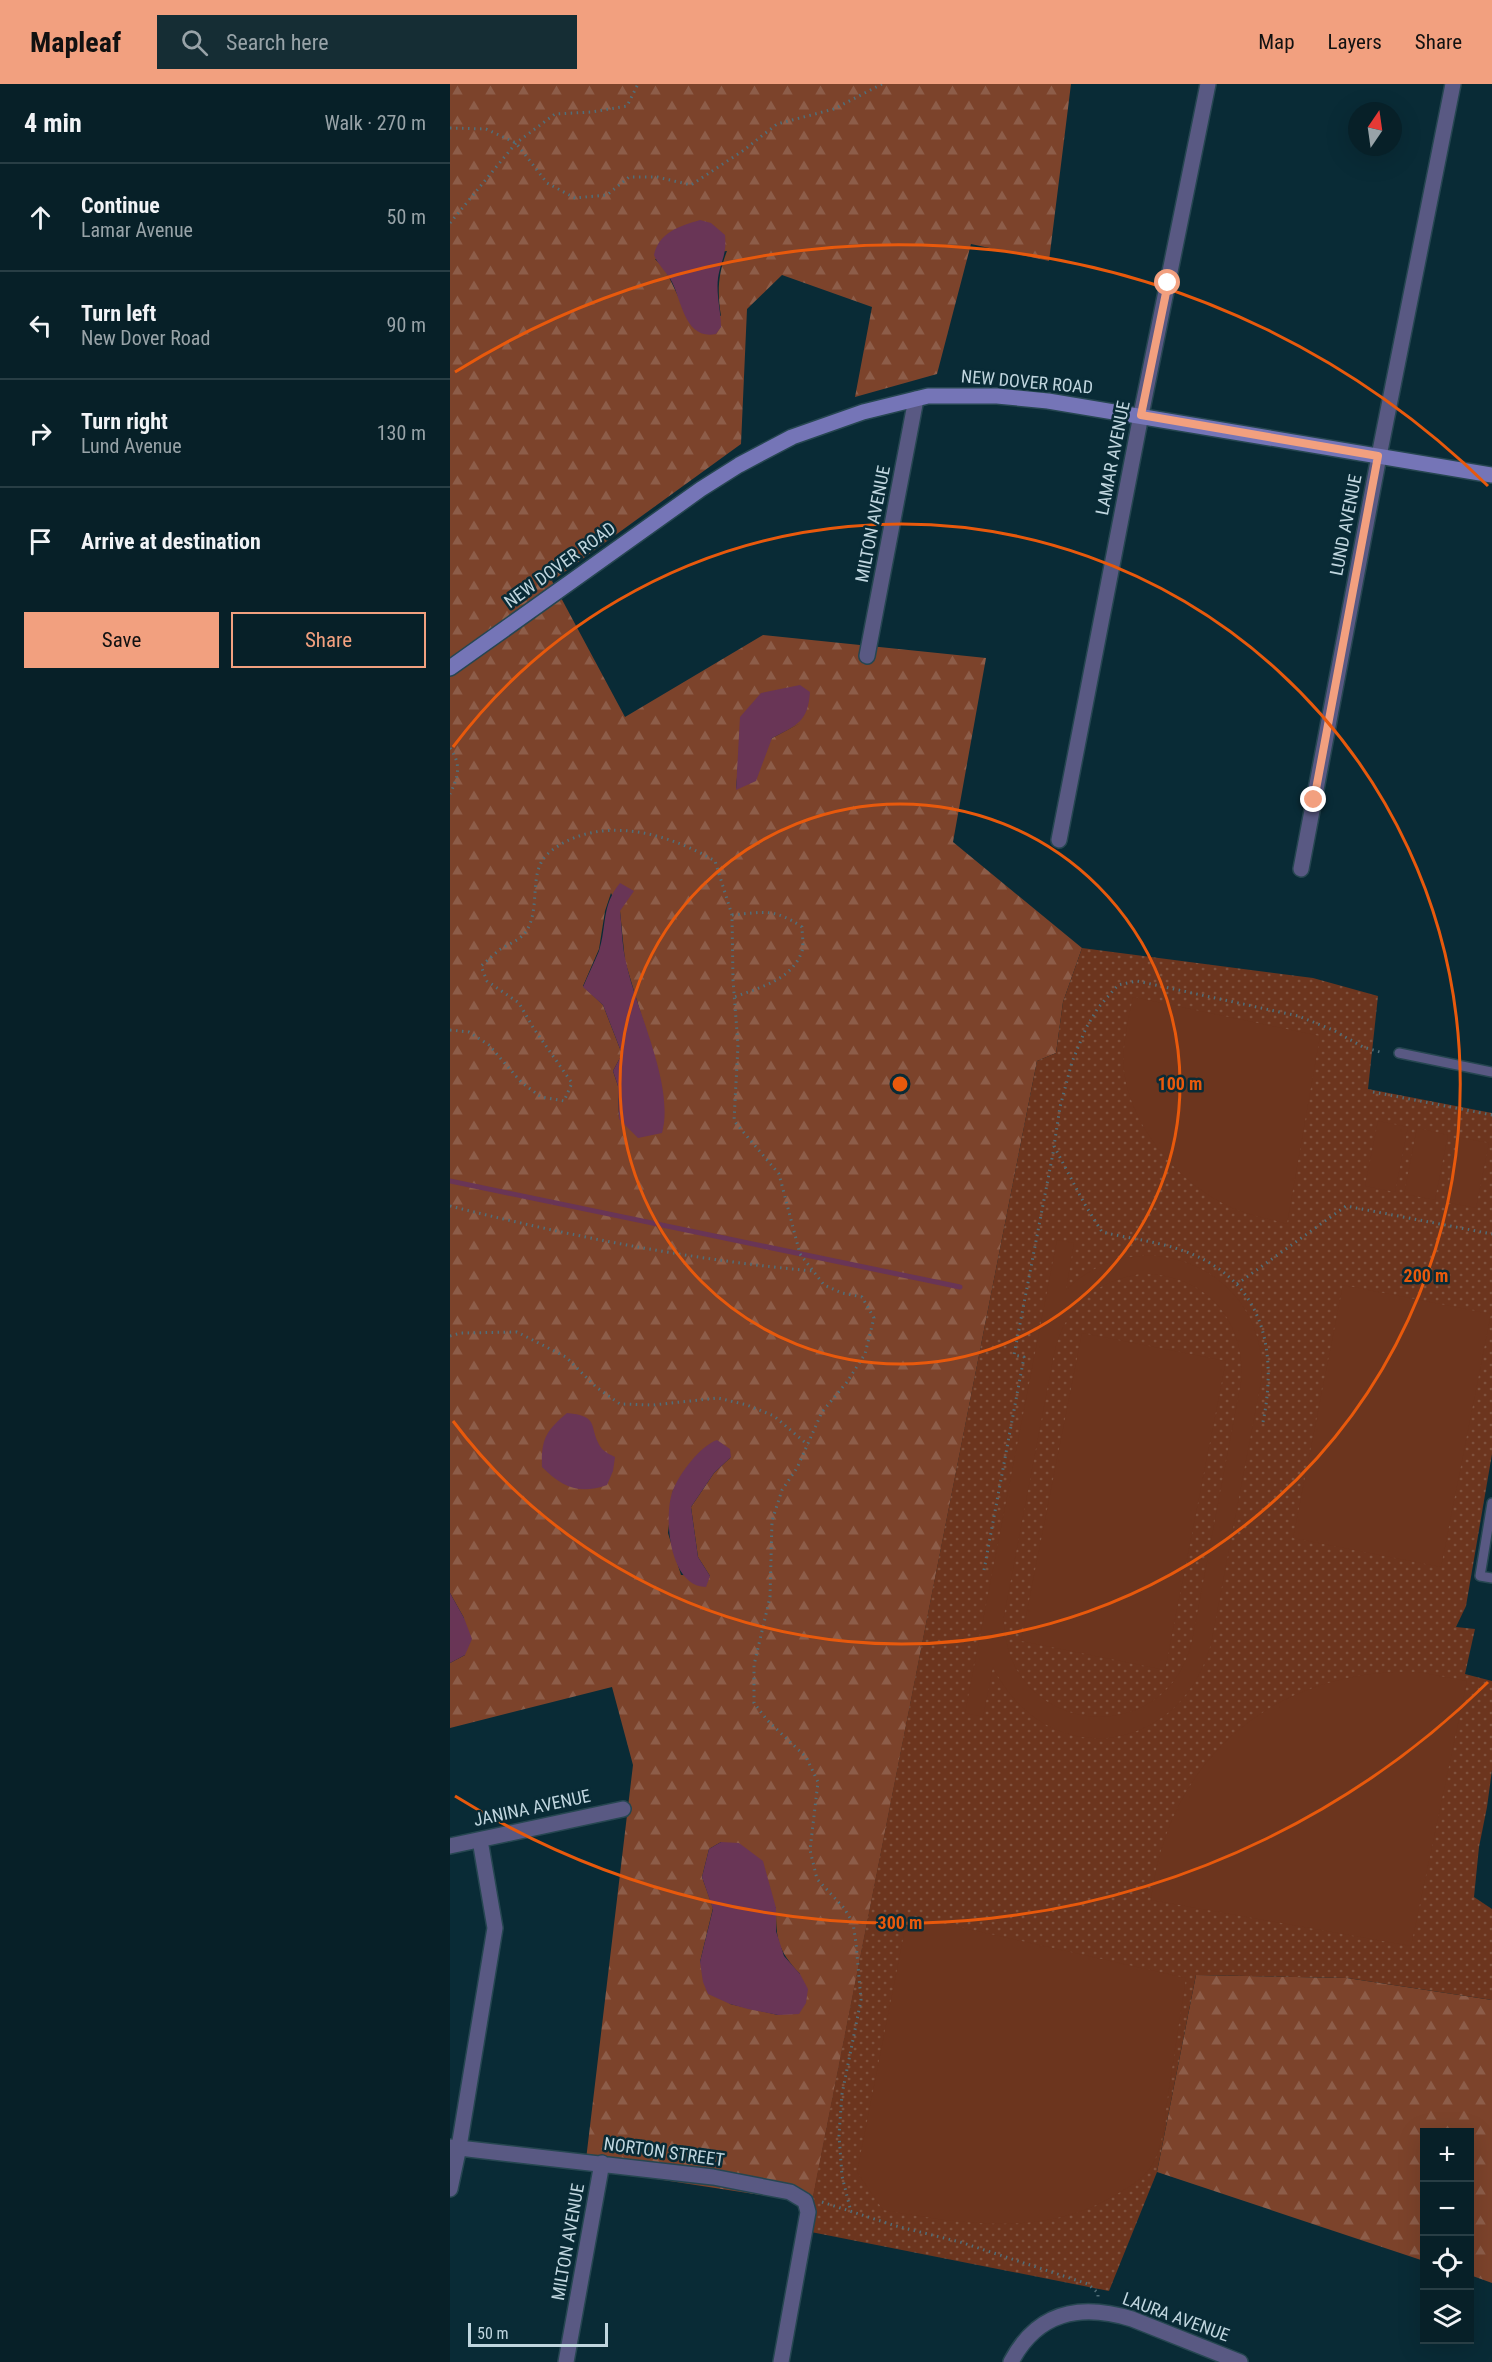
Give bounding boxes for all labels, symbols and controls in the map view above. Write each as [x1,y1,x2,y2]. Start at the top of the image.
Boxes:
search box [157,15,577,69]
text: Mapleaf [30,26,121,59]
icon: search [178,26,211,59]
text: Search here [226,30,328,55]
text: Map [1258,30,1295,54]
text: Layers [1328,30,1382,54]
text: Share [1415,30,1462,54]
north arrow [1348,102,1402,156]
text: 4 min [24,108,82,138]
text: Walk · 270 m [325,111,426,135]
text: Continue [81,193,160,218]
icon: ahead [24,201,57,234]
text: 50 m [387,205,426,229]
text: Lamar Avenue [81,218,193,242]
route start [1154,269,1180,295]
text: Turn left [81,301,156,326]
icon: left [24,309,57,342]
text: 90 m [387,313,426,337]
text: New Dover Road [81,326,210,350]
street label: NEW DOVER ROAD [960,365,1094,398]
street label: LAMAR AVENUE [1091,399,1134,517]
text: Turn right [81,409,168,434]
icon: right [24,417,57,450]
text: 130 m [377,421,426,445]
text: Lund Avenue [81,434,182,458]
street label: MILTON AVENUE [851,464,894,584]
street label: LUND AVENUE [1325,472,1366,577]
street label: NEW DOVER ROAD [500,517,619,612]
icon: arrive [24,525,57,558]
text: Arrive at destination [81,529,261,554]
button: Save [24,612,219,668]
button: Share [231,612,426,668]
route end [1300,786,1326,812]
text: 100 m [1158,1073,1202,1094]
centre of rings [890,1074,910,1094]
text: 200 m [1404,1265,1448,1286]
street label: JANINA AVENUE [471,1785,592,1830]
text: 300 m [878,1912,922,1933]
map controls [1420,2128,1474,2344]
button: + [1420,2128,1474,2182]
street label: NORTON STREET [602,2133,726,2170]
street label: MILTON AVENUE [547,2182,588,2302]
button: − [1420,2182,1474,2236]
button: locate [1420,2236,1474,2290]
street label: LAURA AVENUE [1120,2288,1232,2346]
button: layers [1420,2290,1474,2344]
scale bar [468,2320,608,2348]
text: 50 m [477,2324,509,2343]

